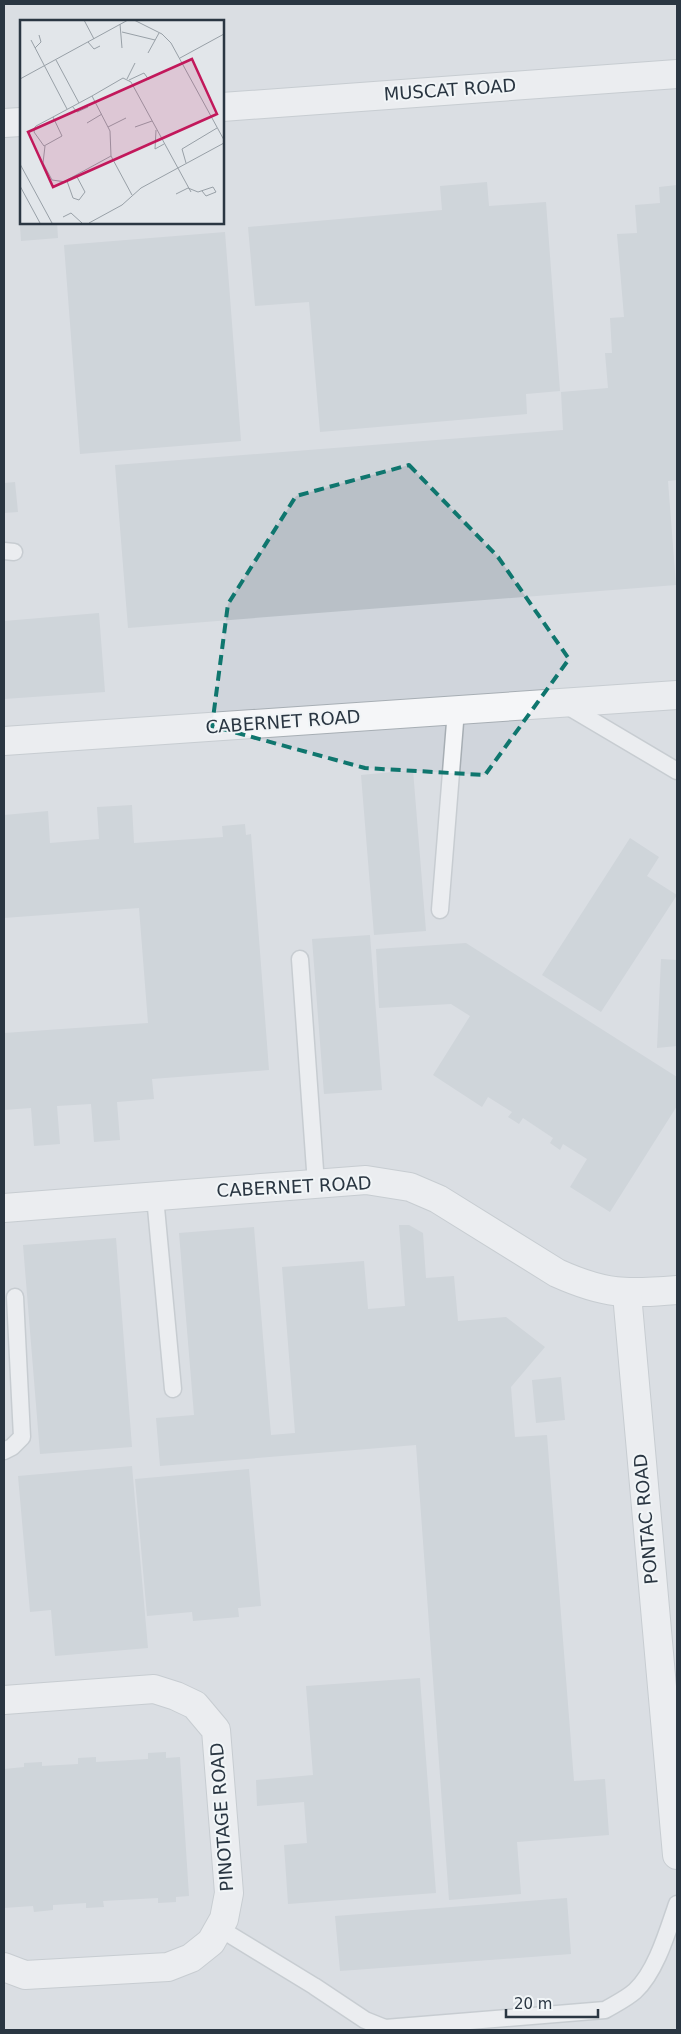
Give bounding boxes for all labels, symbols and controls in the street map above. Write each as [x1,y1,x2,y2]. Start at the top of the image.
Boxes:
inset map [20,20,224,224]
street label: MUSCAT ROAD [383,74,517,105]
street label: CABERNET ROAD [205,706,361,737]
street label: CABERNET ROAD [216,1172,372,1201]
street label: PONTAC ROAD [629,1453,662,1585]
street label: PINOTAGE ROAD [206,1742,237,1892]
scale bar [506,1986,598,2018]
text: 20 m [514,1995,552,2013]

